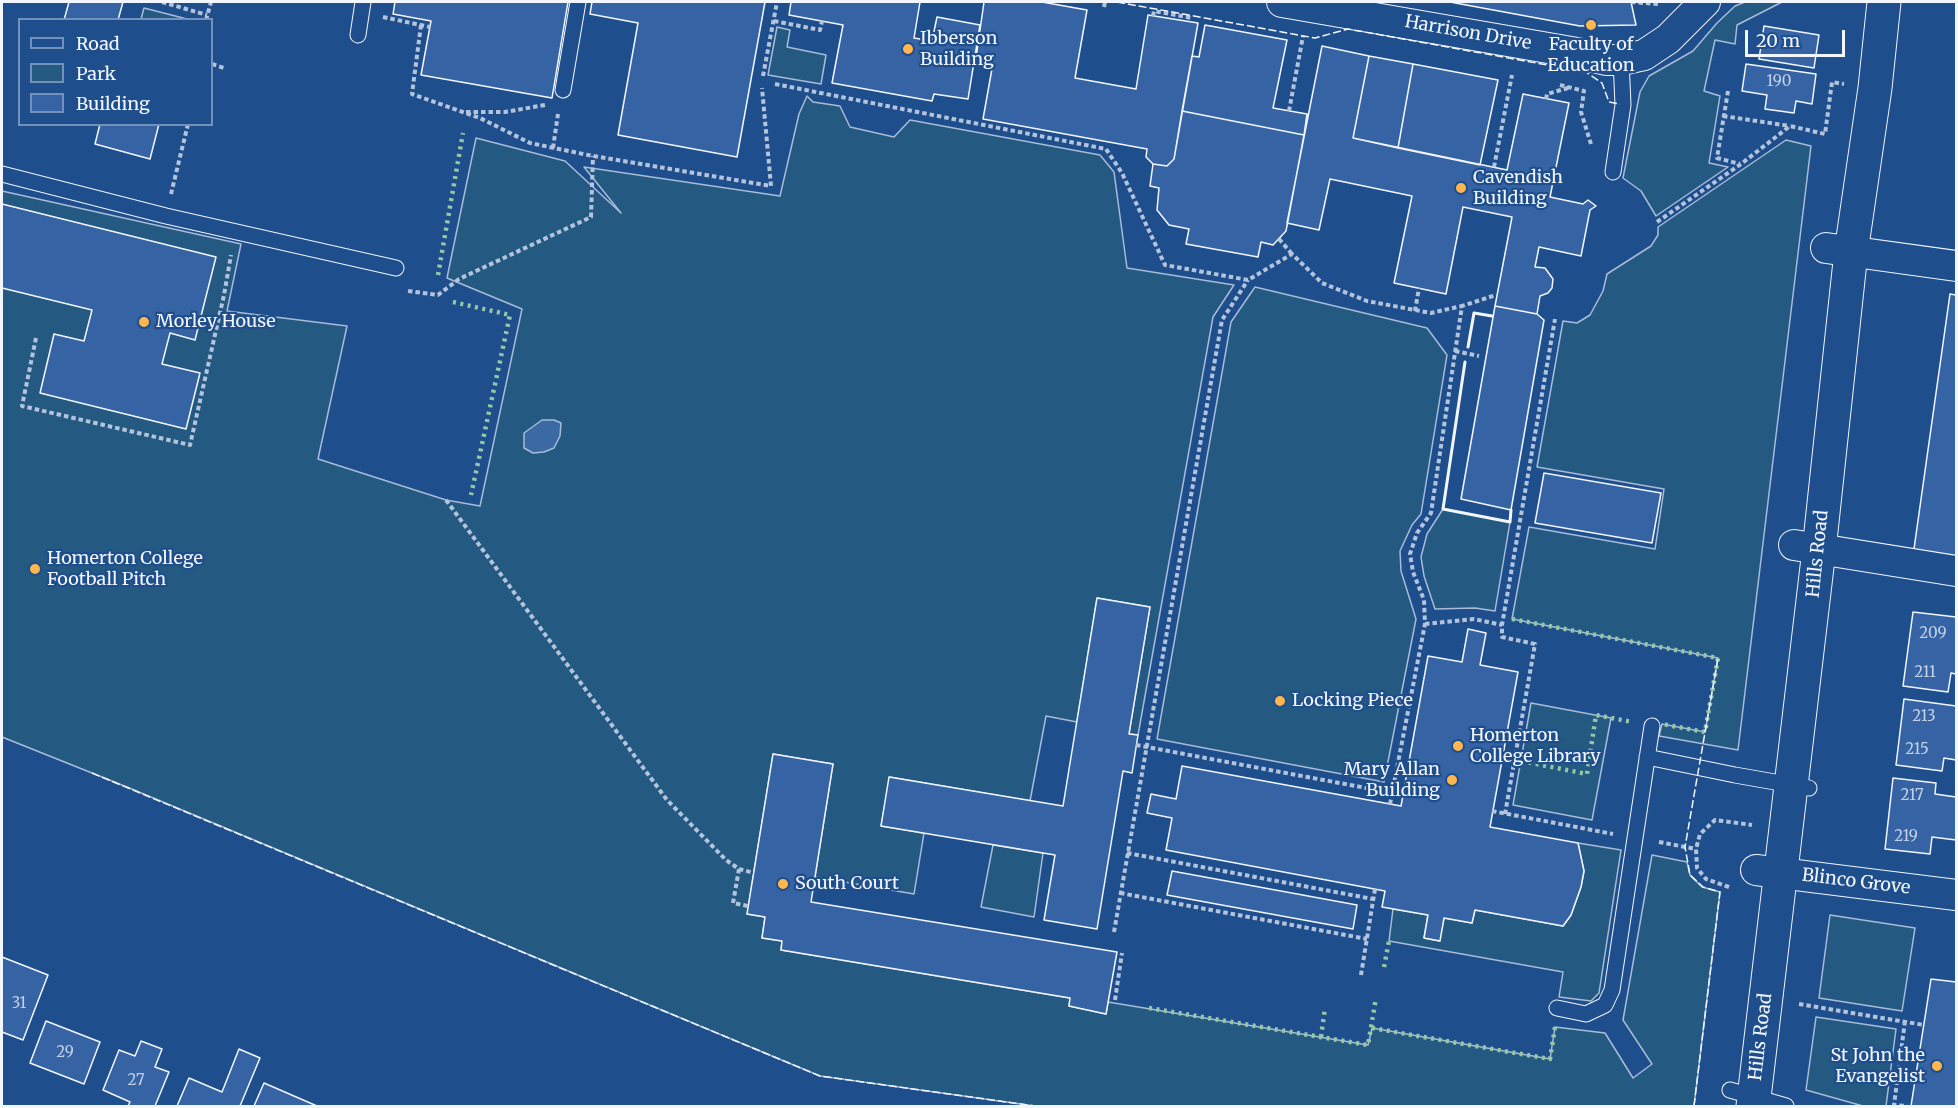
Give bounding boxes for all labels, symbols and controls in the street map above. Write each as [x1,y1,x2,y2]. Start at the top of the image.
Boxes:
street label: Harrison Drive [1403,11,1533,55]
legend [18,18,213,126]
marker: Faculty of Education [1584,18,1598,32]
scale bar [1748,18,1848,56]
place label: Ibberson Building [920,28,997,70]
text: 20 m [1756,29,1800,52]
text: Road [76,32,120,55]
place label: Faculty of Education [1547,34,1635,76]
marker: Ibberson Building [901,42,915,56]
text: Park [76,62,116,85]
house number: 190 [1767,73,1791,91]
text: Building [76,92,150,115]
place label: Cavendish Building [1473,167,1563,210]
marker: Cavendish Building [1454,181,1468,195]
place label: Morley House [156,311,276,333]
marker: Morley House [137,315,151,329]
street label: Hills Road [1803,509,1833,599]
place label: Homerton College Football Pitch [47,548,203,590]
marker: Homerton College Football Pitch [28,562,42,576]
house number: 209 [1919,625,1947,643]
house number: 211 [1914,664,1936,682]
place label: Locking Piece [1292,690,1413,712]
marker: Locking Piece [1273,694,1287,708]
house number: 213 [1912,708,1936,726]
place label: Homerton College Library [1470,725,1601,768]
marker: Homerton College Library [1451,739,1465,753]
house number: 215 [1905,741,1929,759]
place label: Mary Allan Building [1344,759,1440,802]
marker: Mary Allan Building [1445,773,1459,787]
house number: 217 [1901,787,1923,805]
house number: 219 [1894,828,1918,846]
street label: Blinco Grove [1800,865,1912,899]
place label: South Court [795,873,899,895]
marker: South Court [776,877,790,891]
street label: Hills Road [1745,992,1777,1082]
house number: 31 [12,995,26,1013]
house number: 29 [56,1044,74,1062]
place label: St John the Evangelist [1830,1045,1925,1088]
marker: St John the Evangelist [1930,1059,1944,1073]
house number: 27 [128,1072,144,1090]

